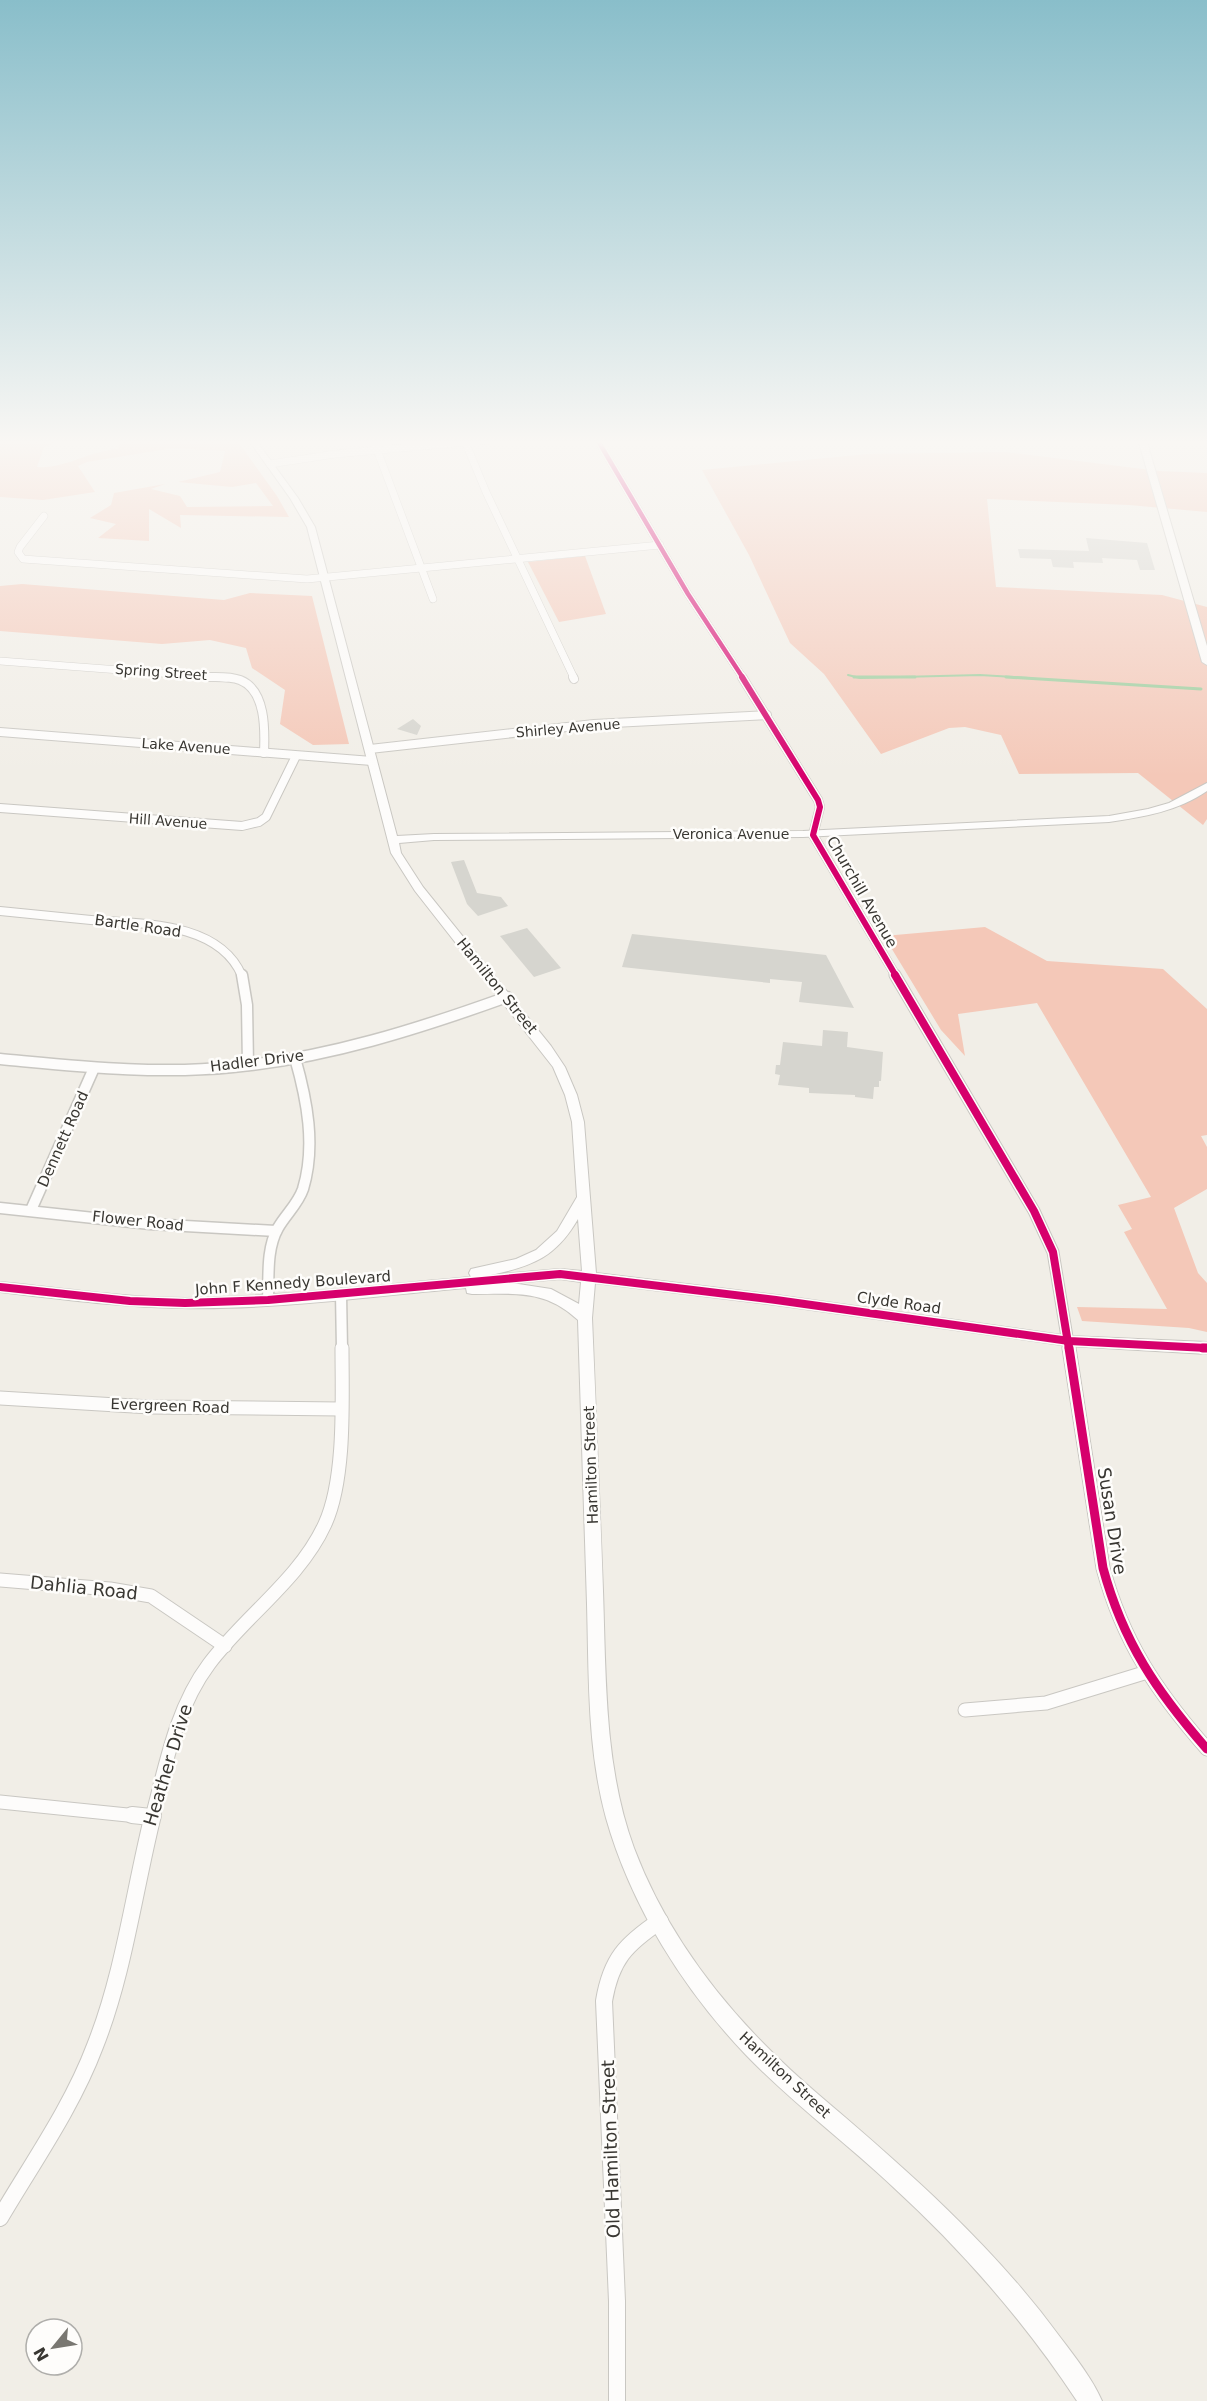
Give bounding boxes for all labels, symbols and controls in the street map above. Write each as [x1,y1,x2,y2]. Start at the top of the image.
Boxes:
street label: Spring Street [114,661,208,683]
street label: Shirley Avenue [515,715,621,741]
street label: Lake Avenue [141,735,231,757]
street label: Hill Avenue [128,810,208,832]
street label: Veronica Avenue [673,826,789,842]
street label: Churchill Avenue [823,833,901,951]
street label: Bartle Road [94,911,182,941]
street label: Hamilton Street [453,934,541,1038]
street label: Hadler Drive [209,1046,305,1076]
street label: Dennett Road [34,1088,92,1190]
street label: Flower Road [91,1207,185,1235]
street label: John F Kennedy Boulevard [193,1267,392,1299]
street label: Clyde Road [856,1288,942,1318]
street label: Evergreen Road [110,1395,230,1417]
street label: Hamilton Street [580,1405,602,1524]
street label: Susan Drive [1094,1466,1131,1576]
street label: Dahlia Road [29,1571,139,1604]
street label: Heather Drive [139,1701,196,1828]
street label: Hamilton Street [736,2028,834,2122]
street label: Old Hamilton Street [597,2060,624,2238]
north arrow [24,2317,84,2377]
text: N [30,2344,53,2365]

